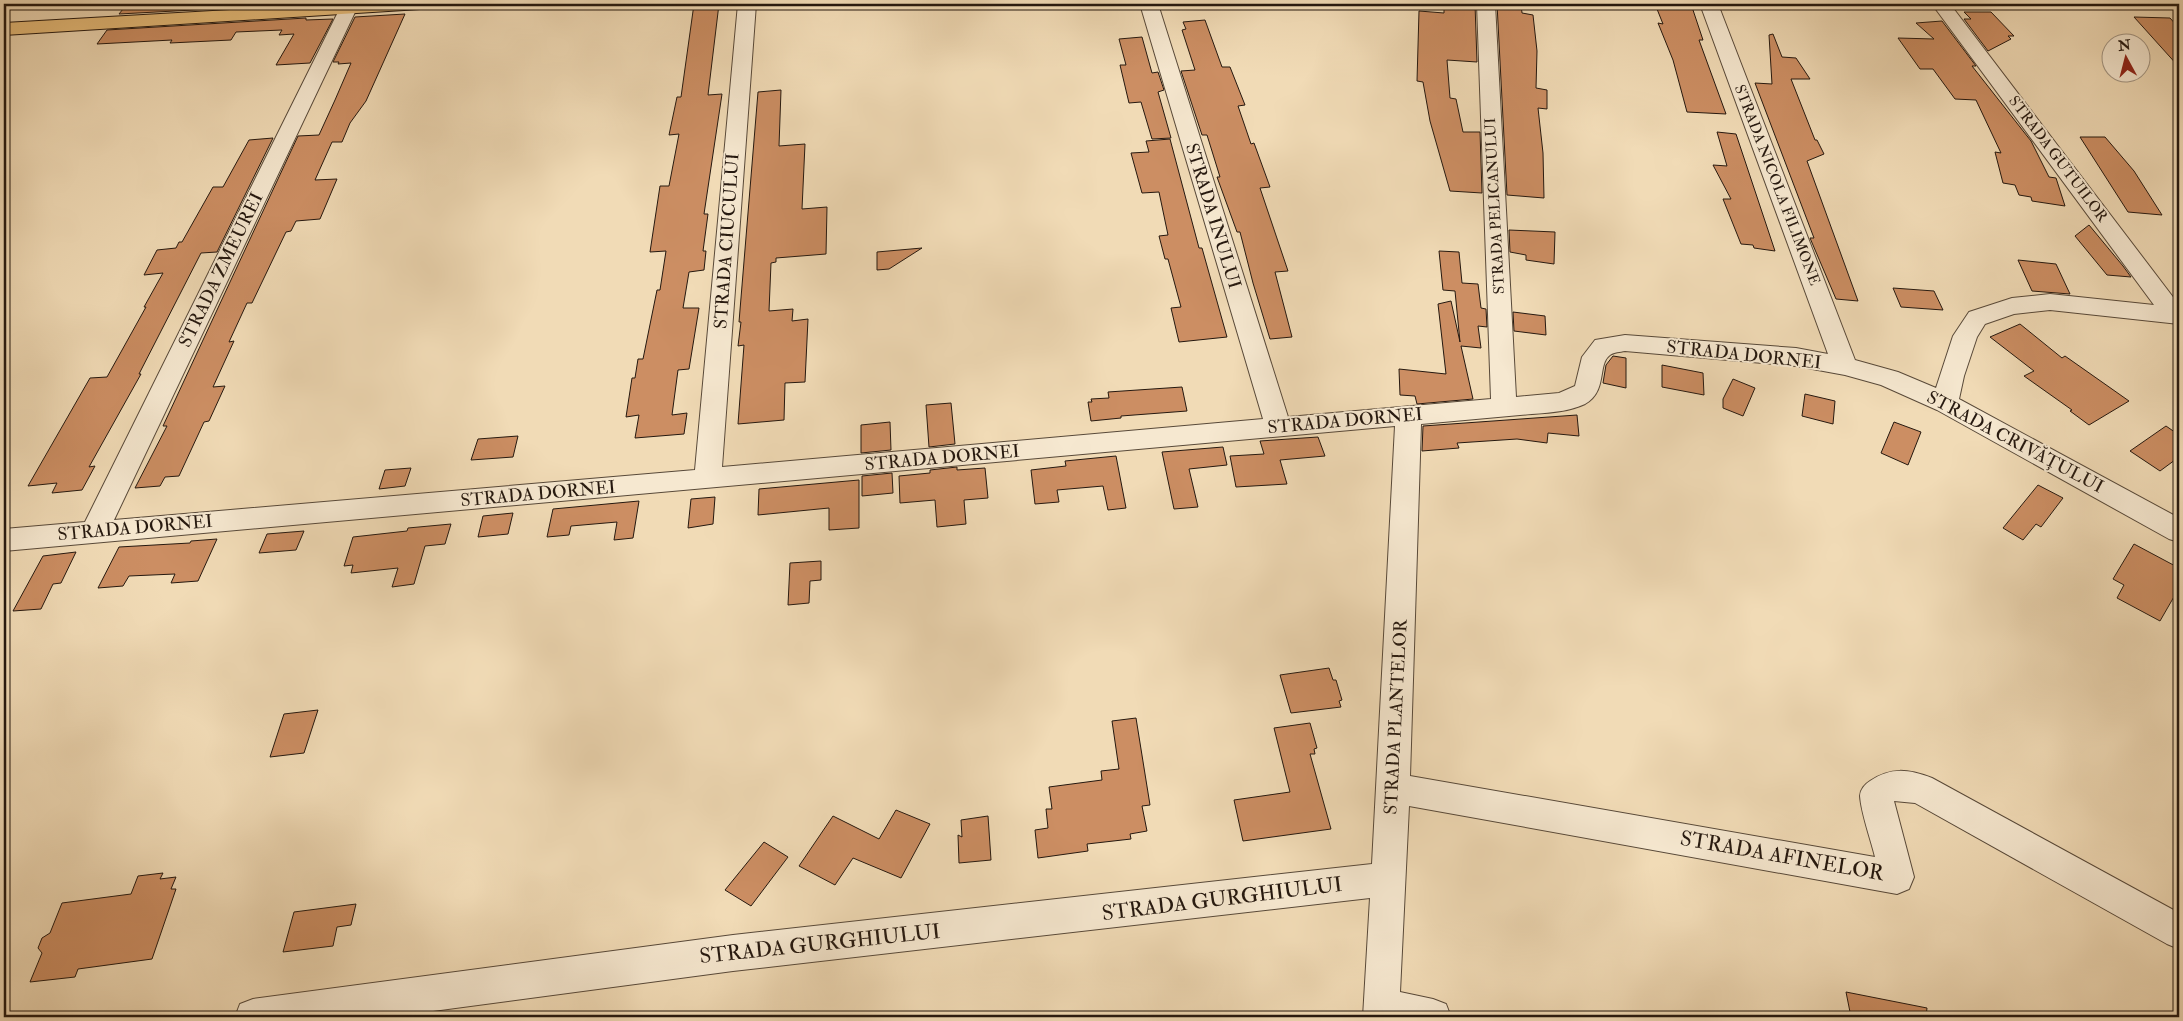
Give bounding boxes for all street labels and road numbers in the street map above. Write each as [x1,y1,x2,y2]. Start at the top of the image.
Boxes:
street label: STRADA NICOLA FILIMONE [1730,82,1824,288]
street label: STRADA GUTUILOR [2004,92,2112,227]
street label: STRADA PELICANULUI [1481,117,1509,295]
street label: STRADA INULUI [1180,140,1246,292]
street label: STRADA CIUCULUI [709,152,745,330]
street label: STRADA ZMEUREI [174,189,268,351]
street label: STRADA DORNEI [1665,335,1823,375]
street label: STRADA CRIVĂȚULUI [1923,386,2107,498]
street label: STRADA DORNEI [1266,403,1424,439]
street label: STRADA DORNEI [863,440,1021,476]
street label: STRADA DORNEI [459,476,617,512]
street label: STRADA DORNEI [56,510,214,546]
street label: STRADA PLANTELOR [1379,618,1413,815]
street label: STRADA AFINELOR [1678,825,1887,887]
street label: STRADA GURGHIULUI [1100,871,1344,927]
street label: STRADA GURGHIULUI [698,918,942,970]

